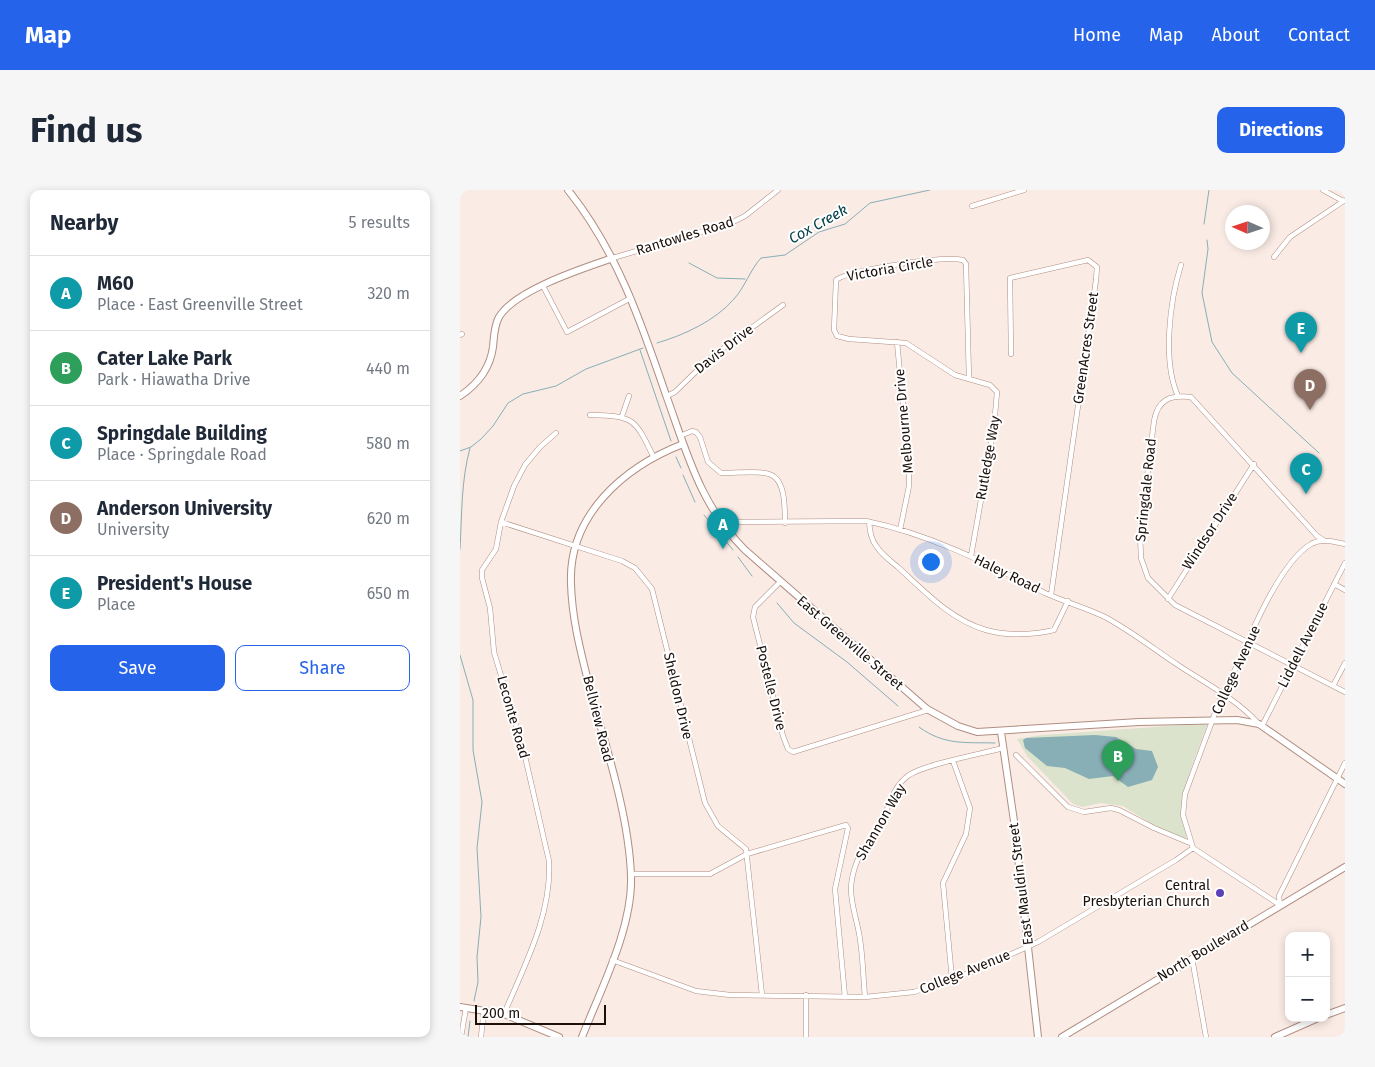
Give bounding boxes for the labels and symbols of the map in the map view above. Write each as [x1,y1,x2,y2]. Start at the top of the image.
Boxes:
water label: Cox Creek [785,200,851,248]
north arrow [1225,205,1270,250]
street label: Rantowles Road [634,213,736,259]
street label: Victoria Circle [846,253,934,285]
street label: GreenAcres Street [1070,290,1102,405]
pin: E [1285,312,1317,353]
street label: Davis Drive [691,321,757,377]
street label: Melbourne Drive [891,368,917,474]
pin: D [1294,369,1326,410]
street label: Rutledge Way [972,414,1004,502]
street label: Springdale Road [1132,437,1160,543]
pin: C [1290,453,1322,494]
street label: Windsor Drive [1179,489,1241,573]
pin: A [707,508,739,549]
your location [918,549,944,575]
street label: Haley Road [971,551,1043,597]
street label: East Greenville Street [793,592,907,695]
street label: Liddell Avenue [1274,599,1332,691]
street label: College Avenue [1208,623,1264,717]
street label: Postelle Drive [752,644,790,732]
street label: Sheldon Drive [660,651,696,741]
street label: Leconte Road [493,674,533,760]
street label: Bellview Road [579,674,617,764]
pin: B [1102,740,1134,781]
street label: Shannon Way [852,781,910,863]
street label: East Mauldin Street [1005,821,1037,946]
place label: Central Presbyterian Church [1083,877,1210,910]
marker: Central Presbyterian Church [1214,887,1226,899]
street label: North Boulevard [1154,917,1252,985]
street label: College Avenue [917,946,1013,998]
scale bar [475,1002,606,1025]

